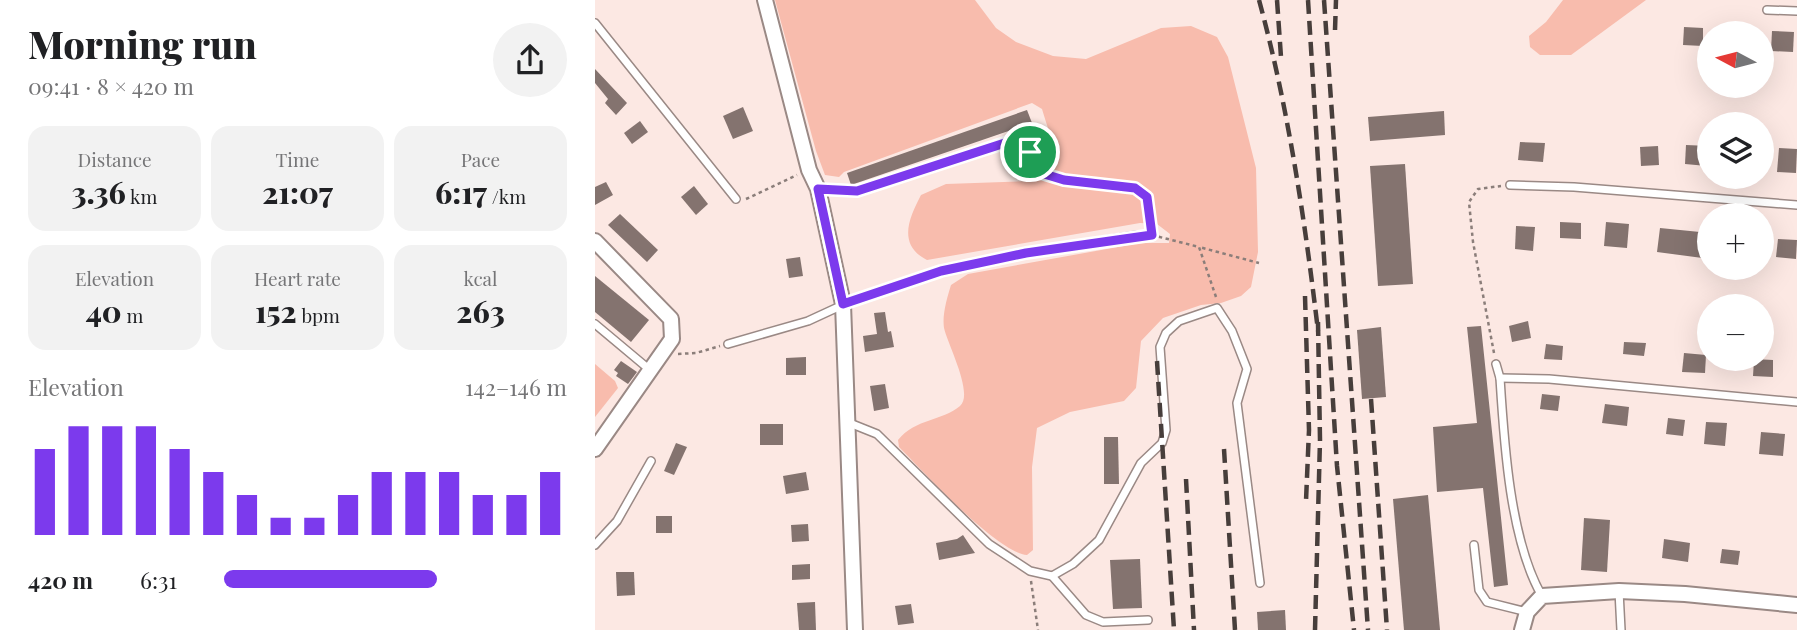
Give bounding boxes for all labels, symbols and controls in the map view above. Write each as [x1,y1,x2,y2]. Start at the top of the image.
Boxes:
text: Morning run [28,18,257,69]
north arrow [1697,21,1775,98]
map controls [1697,21,1774,371]
button: share [493,23,567,97]
text: 09:41 · 8 × 420 m [28,70,194,101]
button: layers [1697,112,1774,189]
pin [1000,122,1060,182]
icon: arrive [1011,133,1049,171]
text: Distance [77,146,152,172]
text: Time [276,146,319,172]
text: Pace [461,146,500,172]
text: 3.36 [72,172,126,212]
text: 21:07 [262,172,333,212]
text: 6:17 [435,172,487,212]
text: km [126,183,157,209]
text: /km [487,183,526,209]
button: + [1697,203,1774,280]
text: Elevation [75,265,154,291]
text: Heart rate [254,265,341,291]
text: kcal [463,265,498,291]
text: 40 [86,291,122,331]
text: 152 [255,291,297,331]
text: 263 [456,291,505,331]
button: − [1697,294,1774,371]
text: m [122,302,143,328]
text: bpm [297,302,340,328]
text: Elevation [28,371,124,402]
text: 142–146 m [465,371,567,402]
text: 420 m [28,564,93,595]
text: 6:31 [140,564,177,595]

